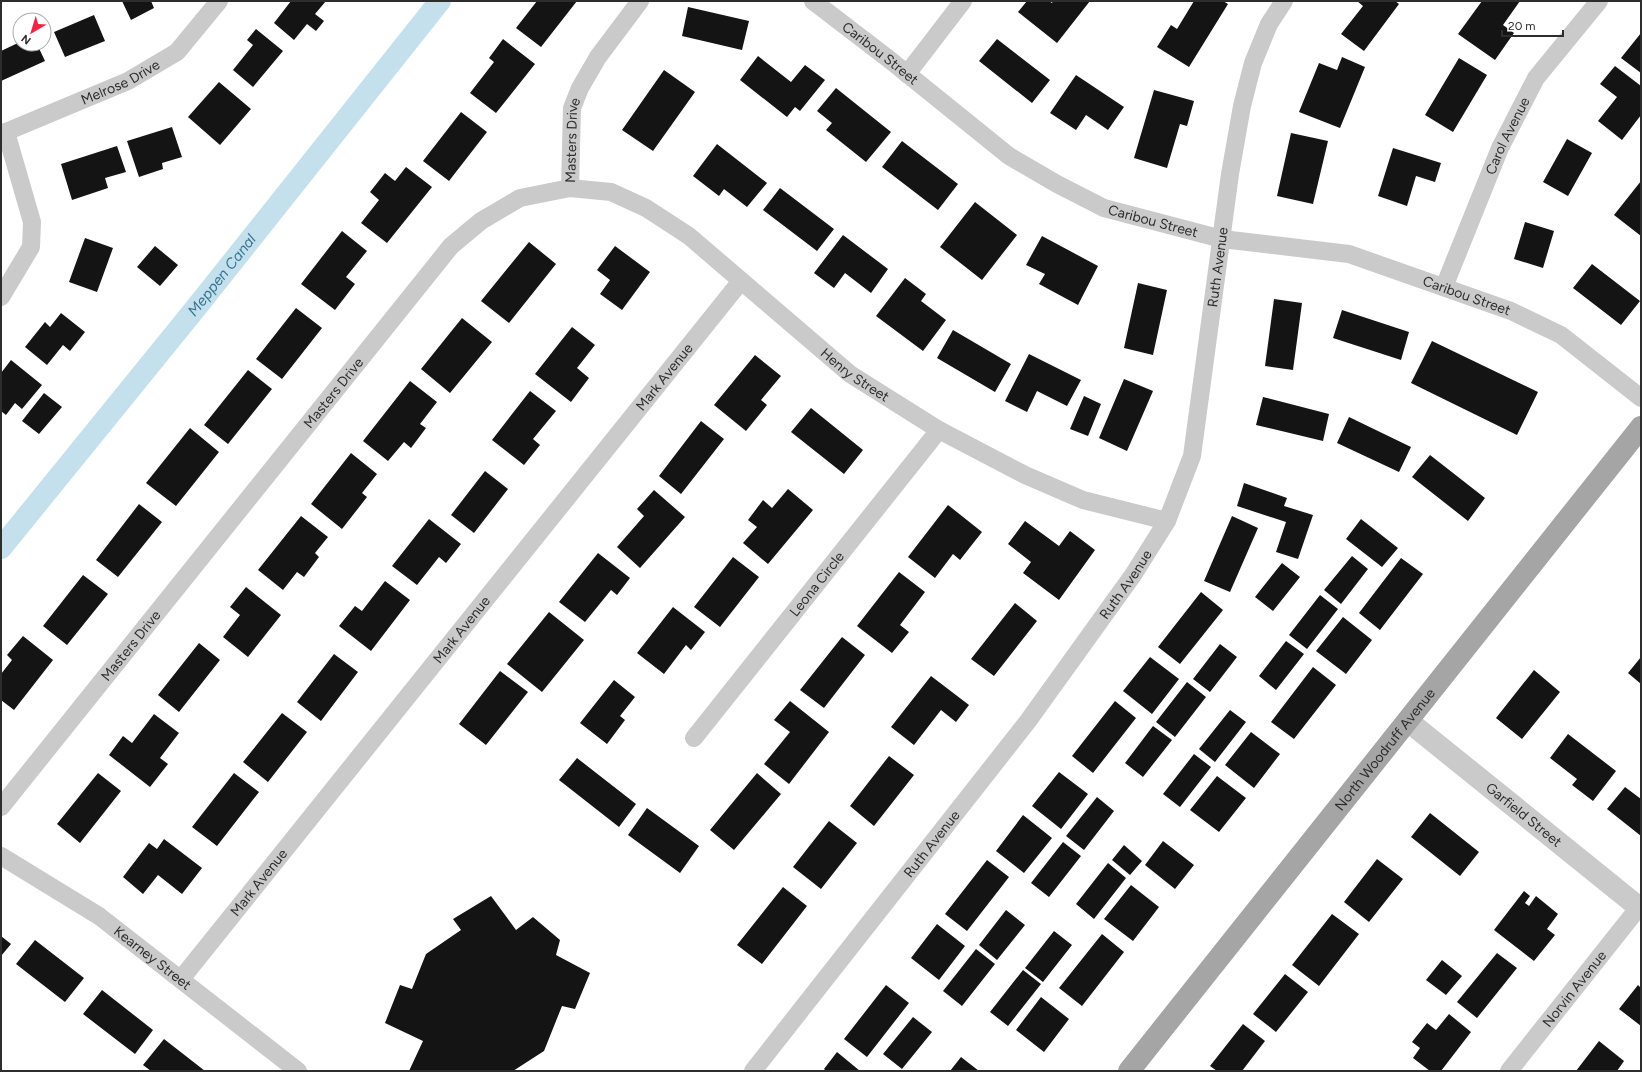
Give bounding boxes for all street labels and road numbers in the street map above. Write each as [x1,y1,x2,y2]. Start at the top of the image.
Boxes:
street label: Caribou Street [838,18,922,88]
street label: Melrose Drive [78,56,163,109]
street label: Carol Avenue [1482,94,1534,177]
street label: Masters Drive [562,95,584,183]
street label: Caribou Street [1106,201,1200,241]
street label: Ruth Avenue [1204,226,1232,308]
street label: Caribou Street [1420,273,1513,319]
street label: Mark Avenue [632,340,697,414]
street label: Henry Street [817,345,892,406]
street label: Masters Drive [300,354,367,432]
street label: Ruth Avenue [1096,546,1156,623]
street label: Leona Circle [786,548,848,620]
street label: Mark Avenue [430,593,494,667]
street label: Masters Drive [98,607,165,685]
street label: North Woodruff Avenue [1331,685,1439,814]
street label: Garfield Street [1482,779,1565,851]
street label: Ruth Avenue [900,807,964,881]
street label: Mark Avenue [227,845,291,920]
street label: Kearney Street [110,923,194,994]
street label: Norvin Avenue [1539,947,1610,1031]

